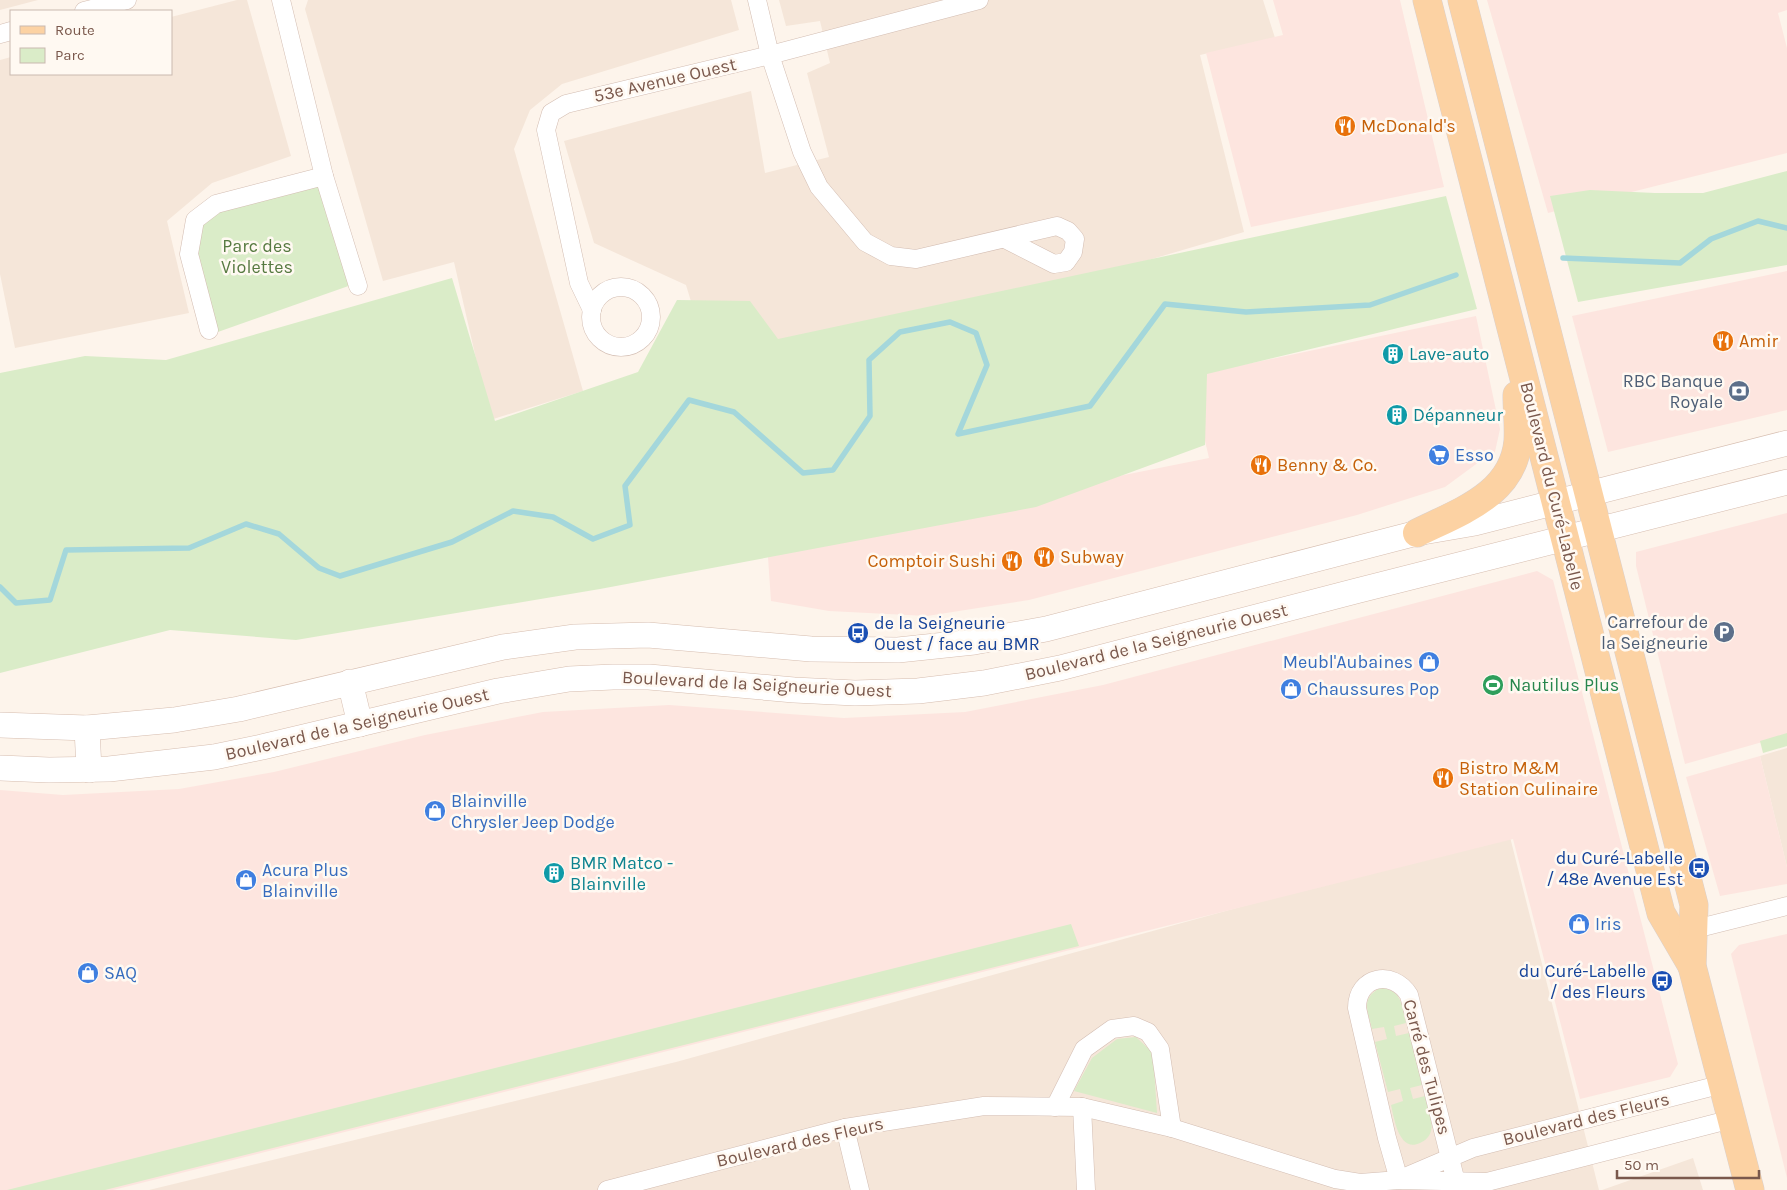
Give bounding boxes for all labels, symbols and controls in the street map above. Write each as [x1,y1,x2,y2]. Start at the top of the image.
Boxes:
legend [10,10,172,75]
text: Route [55,21,95,39]
text: Parc [55,46,85,64]
street label: 53e Avenue Ouest [591,53,739,107]
restaurant icon: McDonald's [1333,114,1357,138]
place label: McDonald's [1361,115,1456,137]
park label: Parc des Violettes [221,235,293,278]
restaurant icon: Amir [1711,329,1735,353]
place label: Amir [1739,330,1779,352]
building icon: Lave-auto [1381,342,1405,366]
place label: Lave-auto [1409,343,1489,365]
place label: RBC Banque Royale [1623,370,1723,413]
bank icon: RBC Banque Royale [1727,379,1751,403]
street label: Boulevard du Curé-Labelle [1515,380,1589,592]
building icon: Dépanneur [1385,403,1409,427]
place label: Dépanneur [1413,404,1503,426]
supermarket icon: Esso [1427,443,1451,467]
place label: Esso [1455,444,1494,466]
restaurant icon: Benny & Co. [1249,453,1273,477]
place label: Benny & Co. [1277,454,1377,476]
restaurant icon: Subway [1032,545,1056,569]
place label: Subway [1060,546,1124,568]
restaurant icon: Comptoir Sushi [1000,549,1024,573]
place label: Comptoir Sushi [868,550,996,572]
street label: Boulevard de la Seigneurie Ouest [1022,599,1290,685]
place label: Carrefour de la Seigneurie [1601,611,1708,654]
place label: de la Seigneurie Ouest / face au BMR [874,612,1040,655]
parking icon: Carrefour de la Seigneurie [1712,620,1736,644]
bus stop icon: de la Seigneurie Ouest / face au BMR [846,621,870,645]
shop icon: Meubl'Aubaines [1417,650,1441,674]
place label: Meubl'Aubaines [1283,651,1413,673]
street label: Boulevard de la Seigneurie Ouest [622,666,893,702]
sports icon: Nautilus Plus [1481,673,1505,697]
place label: Nautilus Plus [1509,674,1619,696]
shop icon: Chaussures Pop [1279,677,1303,701]
place label: Chaussures Pop [1307,678,1439,700]
street label: Boulevard de la Seigneurie Ouest [223,683,491,765]
place label: Bistro M&M Station Culinaire [1459,757,1598,800]
restaurant icon: Bistro M&M Station Culinaire [1431,766,1455,790]
place label: Blainville Chrysler Jeep Dodge [451,790,615,833]
shop icon: Blainville Chrysler Jeep Dodge [423,799,447,823]
place label: du Curé-Labelle / 48e Avenue Est [1546,847,1683,890]
place label: BMR Matco - Blainville [570,852,673,895]
bus stop icon: du Curé-Labelle / 48e Avenue Est [1687,856,1711,880]
place label: Acura Plus Blainville [262,859,349,902]
building icon: BMR Matco - Blainville [542,861,566,885]
shop icon: Acura Plus Blainville [234,868,258,892]
shop icon: Iris [1567,912,1591,936]
place label: Iris [1595,913,1621,935]
place label: du Curé-Labelle / des Fleurs [1519,960,1646,1003]
shop icon: SAQ [76,961,100,985]
place label: SAQ [104,962,137,984]
bus stop icon: du Curé-Labelle / des Fleurs [1650,969,1674,993]
street label: Carré des Tulipes [1398,997,1456,1137]
street label: Boulevard des Fleurs [1500,1088,1672,1150]
street label: Boulevard des Fleurs [714,1112,886,1172]
scale bar [1617,1148,1760,1180]
text: 50 m [1624,1156,1659,1174]

